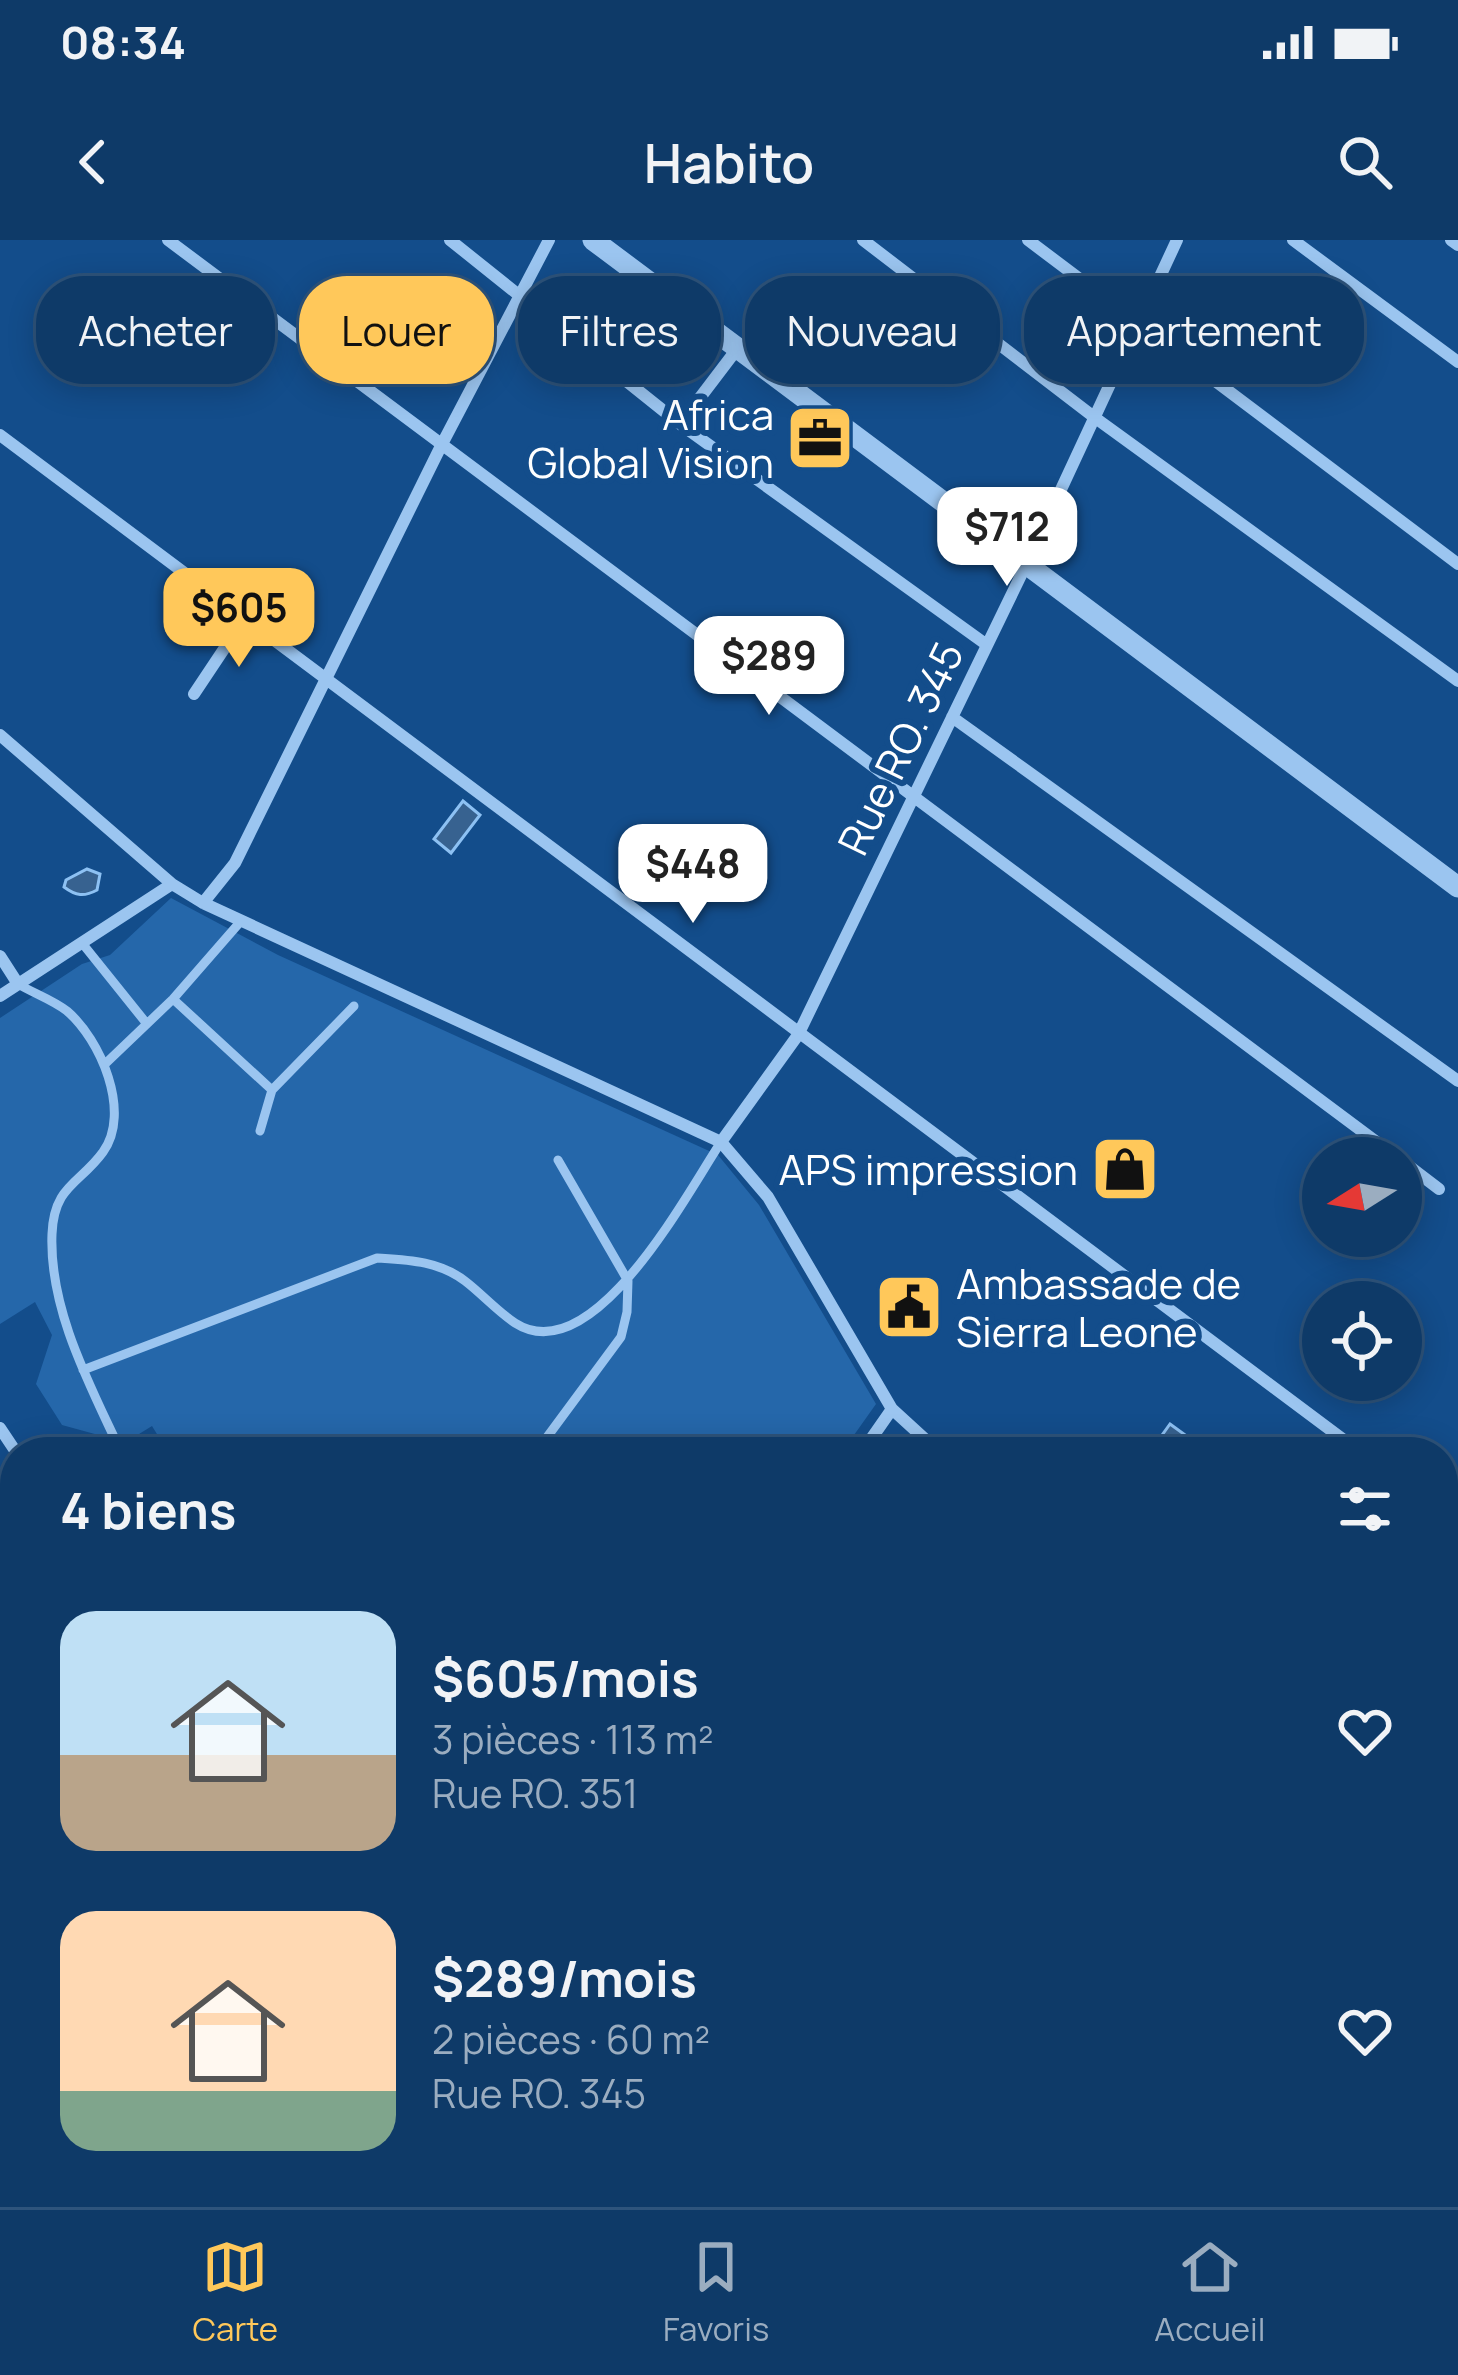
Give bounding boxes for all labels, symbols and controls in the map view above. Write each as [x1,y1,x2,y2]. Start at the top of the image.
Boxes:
text: 08:34 [60,11,186,73]
text: Habito [644,125,814,199]
icon: back [60,129,126,195]
icon: search [1332,129,1398,195]
chip: Acheter [36,276,275,384]
chip: Louer [299,276,494,384]
chip: Filtres [518,276,721,384]
chip: Nouveau [745,276,1000,384]
chip: Appartement [1024,276,1364,384]
place label: Africa Global Vision [527,385,774,491]
office icon: Africa Global Vision [785,403,855,473]
pin: $712 [936,487,1078,589]
text: $712 [964,499,1050,553]
pin: $605 [168,568,310,670]
text: $605 [190,580,288,634]
pin: $289 [698,616,840,718]
text: $289 [721,628,817,682]
street label: Rue RO. 345 [823,632,977,864]
pin: $448 [622,824,764,926]
text: $448 [645,836,741,890]
shop icon: APS impression [1090,1134,1160,1204]
north arrow [1302,1137,1422,1257]
map controls [1302,1137,1422,1401]
place label: APS impression [778,1140,1078,1198]
place label: Ambassade de Sierra Leone [956,1254,1241,1360]
public building icon: Ambassade de Sierra Leone [874,1272,944,1342]
button: locate [1302,1281,1422,1401]
text: 4 biens [60,1475,236,1544]
icon: filters [1332,1476,1398,1542]
text: $605/mois [432,1643,699,1712]
icon: home [156,1659,300,1803]
icon: heart [1332,1698,1398,1764]
text: 3 pièces · 113 m² [432,1712,714,1766]
text: Rue RO. 351 [432,1766,638,1820]
text: $289/mois [432,1943,697,2012]
icon: home [156,1959,300,2103]
icon: heart [1332,1998,1398,2064]
text: 2 pièces · 60 m² [432,2012,710,2066]
text: Rue RO. 345 [432,2066,646,2120]
tab: Carte [192,2234,278,2351]
tab: Favoris [663,2234,769,2351]
tab: Accueil [1154,2234,1266,2351]

